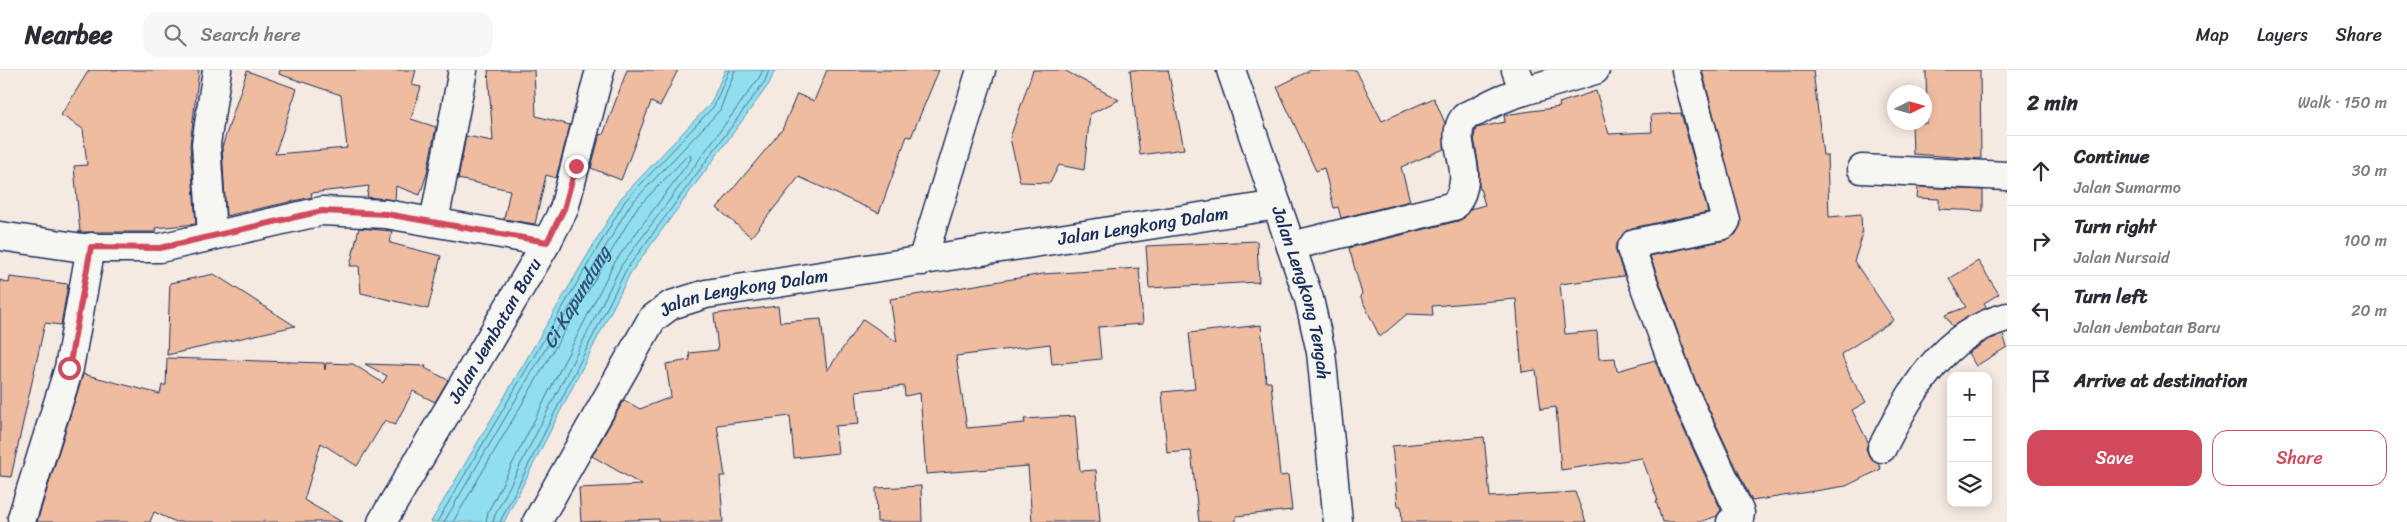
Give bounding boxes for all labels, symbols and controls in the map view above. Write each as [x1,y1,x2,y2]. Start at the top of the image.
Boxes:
search box [143,12,493,57]
text: Nearbee [25,14,113,56]
text: Search here [201,18,301,51]
text: Map [2196,19,2229,51]
text: Layers [2257,19,2308,51]
text: Share [2336,19,2382,51]
icon: search [161,21,189,49]
text: 2 min [2027,84,2078,122]
north arrow [1887,85,1932,130]
text: Walk · 150 m [2298,88,2387,117]
text: Continue [2074,140,2150,173]
route end [565,155,588,178]
text: 30 m [2352,156,2387,185]
icon: ahead [2027,157,2055,185]
text: Jalan Sumarmo [2074,173,2181,202]
street label: Jalan Lengkong Dalam [1055,197,1231,255]
street label: Jalan Lengkong Tengah [1262,201,1340,381]
text: Turn right [2074,210,2156,243]
text: 100 m [2343,226,2387,255]
icon: right [2027,227,2055,255]
water label: Ci Kapundung [533,237,620,354]
text: Jalan Nursaid [2074,243,2170,272]
street label: Jalan Jembatan Baru [439,251,551,411]
street label: Jalan Lengkong Dalam [651,259,831,326]
text: Turn left [2074,280,2147,313]
text: 20 m [2351,296,2387,325]
icon: left [2027,297,2055,325]
text: Jalan Jembatan Baru [2074,313,2220,342]
route start [58,357,81,380]
text: Arrive at destination [2074,364,2247,397]
icon: arrive [2027,367,2055,395]
map controls [1947,372,1992,507]
button: + [1947,372,1992,417]
button: − [1947,417,1992,462]
button: Save [2027,430,2202,486]
button: Share [2212,430,2387,486]
button: layers [1947,462,1992,507]

